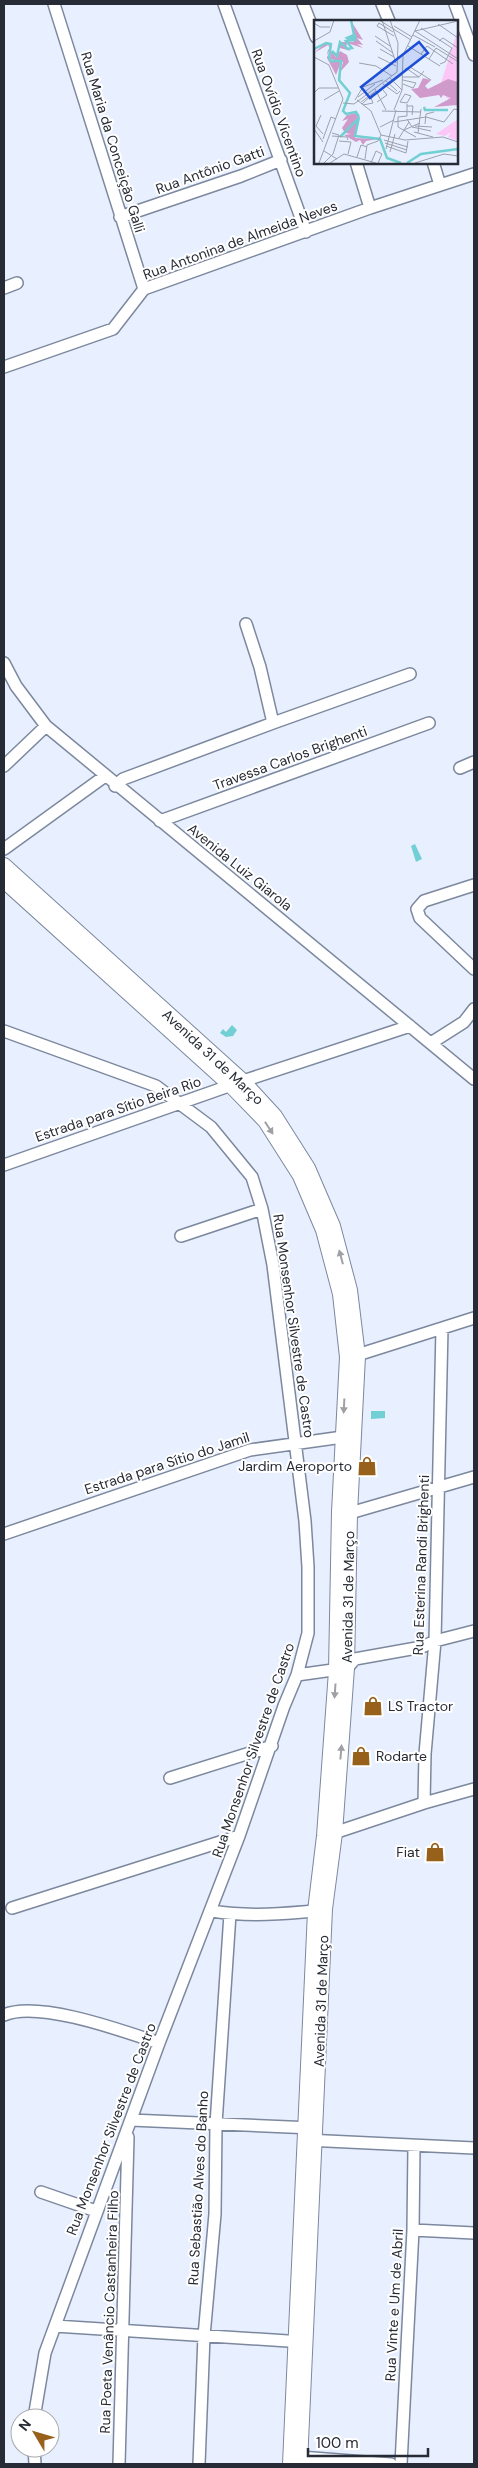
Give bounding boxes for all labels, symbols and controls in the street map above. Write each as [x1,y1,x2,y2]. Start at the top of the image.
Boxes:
inset map [314,20,458,164]
street label: Rua Ovídio Vicentino [247,46,311,180]
street label: Rua Maria da Conceição Galli [77,49,149,235]
street label: Rua Antônio Gatti [153,142,267,198]
street label: Rua Antonina de Almeida Neves [140,196,340,284]
street label: Travessa Carlos Brighenti [210,722,370,794]
street label: Avenida Luiz Giarola [184,819,296,915]
street label: Avenida 31 de Março [158,1005,268,1109]
street label: Estrada para Sítio Beira Rio [33,1072,203,1146]
one-way arrow [265,1122,274,1135]
street label: Rua Monsenhor Silvestre de Castro [269,1213,319,1439]
one-way arrow [337,1250,345,1265]
one-way arrow [340,1398,348,1414]
street label: Estrada para Sítio do Jamil [82,1428,252,1498]
shop icon: Jardim Aeroporto [356,1455,378,1477]
place label: Jardim Aeroporto [238,1457,352,1475]
street label: Rua Esterina Randi Brighenti [409,1474,433,1656]
street label: Avenida 31 de Março [338,1531,358,1663]
street label: Rua Monsenhor Silvestre de Castro [208,1640,298,1860]
one-way arrow [330,1683,338,1699]
shop icon: LS Tractor [362,1695,384,1717]
place label: LS Tractor [388,1697,453,1715]
one-way arrow [338,1744,346,1760]
shop icon: Rodarte [350,1745,372,1767]
place label: Rodarte [376,1747,427,1765]
shop icon: Fiat [424,1841,446,1863]
place label: Fiat [396,1843,420,1861]
street label: Avenida 31 de Março [310,1935,332,2067]
street label: Rua Monsenhor Silvestre de Castro [62,2020,160,2238]
street label: Rua Sebastião Alves do Banho [184,2090,212,2286]
street label: Rua Poeta Venâncio Castanheira Filho [96,2190,122,2434]
street label: Rua Vinte e Um de Abril [381,2228,407,2382]
north arrow [10,2408,60,2458]
text: N [15,2415,35,2435]
scale bar [308,2426,428,2458]
text: 100 m [316,2433,359,2453]

